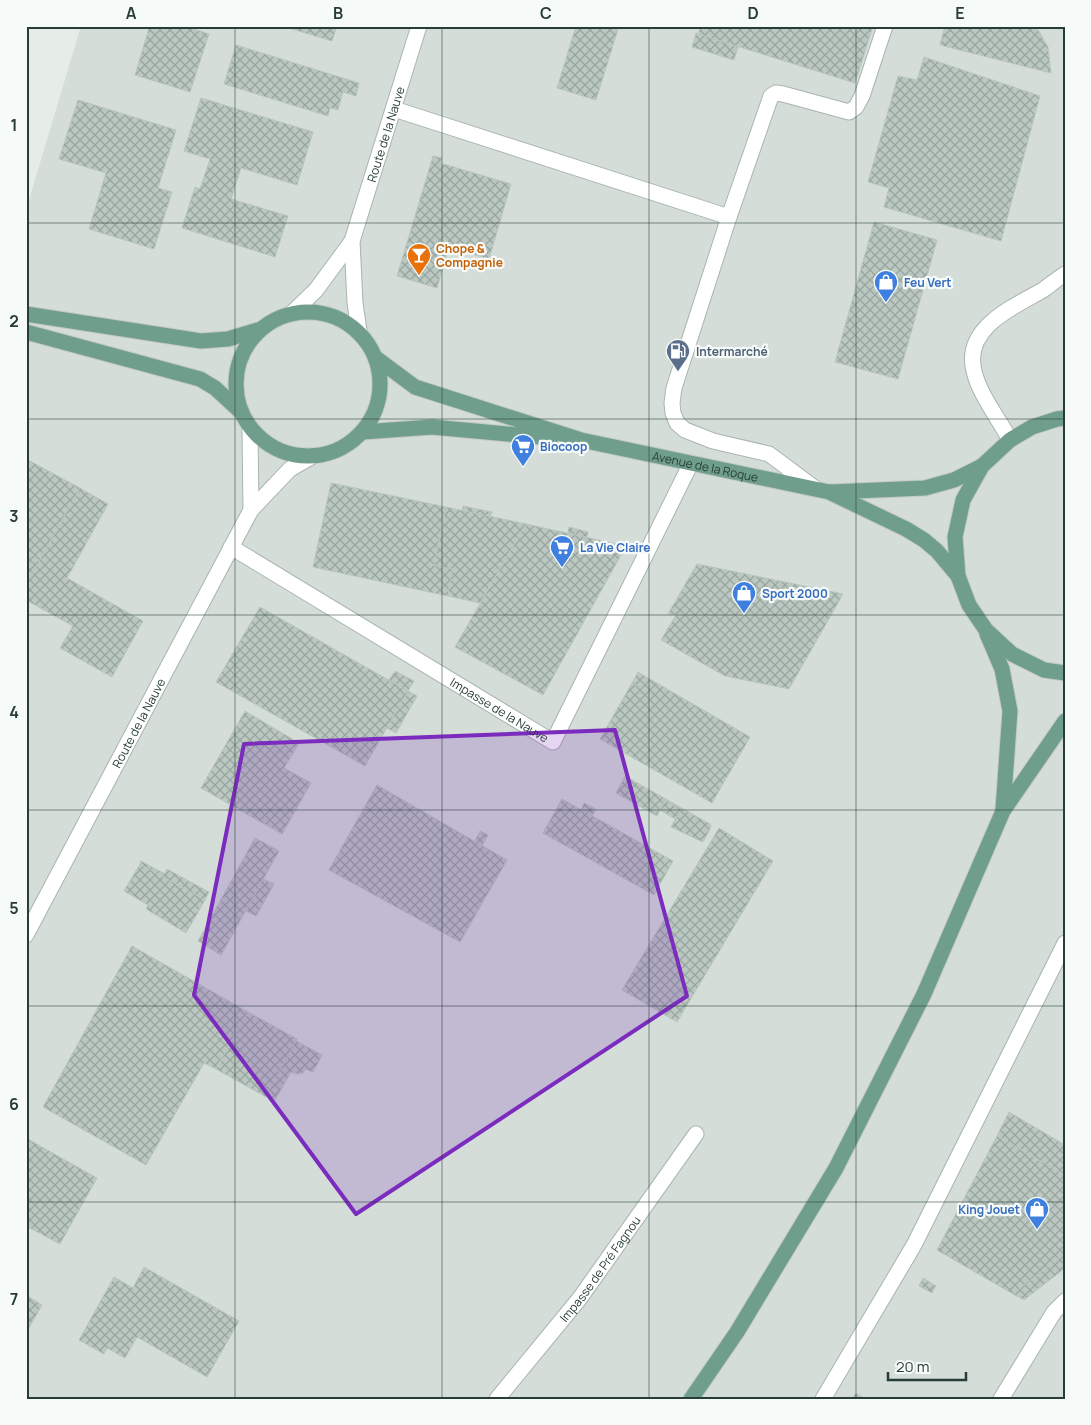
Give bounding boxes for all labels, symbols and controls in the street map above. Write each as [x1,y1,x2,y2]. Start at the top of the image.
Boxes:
text: A [126,2,137,24]
text: B [333,2,343,24]
text: C [540,2,552,24]
text: D [747,2,759,24]
text: E [955,2,965,24]
street label: Route de la Nauve [362,84,408,184]
text: 1 [10,114,18,136]
place label: Chope & Compagnie [436,240,503,271]
bar icon: Chope & Compagnie [406,242,432,276]
shop icon: Feu Vert [873,269,899,303]
place label: Feu Vert [904,274,951,291]
text: 2 [9,310,19,332]
fuel station icon: Intermarché [665,338,691,372]
place label: Intermarché [696,343,768,360]
supermarket icon: Biocoop [510,433,536,467]
place label: Biocoop [540,438,587,455]
street label: Avenue de la Roque [651,447,760,485]
text: 3 [9,505,19,527]
supermarket icon: La Vie Claire [549,534,575,568]
place label: La Vie Claire [580,539,651,556]
shop icon: Sport 2000 [731,580,757,614]
place label: Sport 2000 [762,585,828,602]
street label: Impasse de la Nauve [447,673,552,746]
street label: Route de la Nauve [108,675,169,771]
text: 4 [9,701,19,723]
text: 5 [9,897,19,919]
text: 6 [9,1093,19,1115]
shop icon: King Jouet [1024,1196,1050,1230]
place label: King Jouet [958,1201,1020,1218]
street label: Impasse de Pré Fagnou [555,1212,644,1325]
text: 7 [10,1288,18,1310]
scale bar [888,1350,966,1382]
text: 20 m [896,1356,929,1377]

